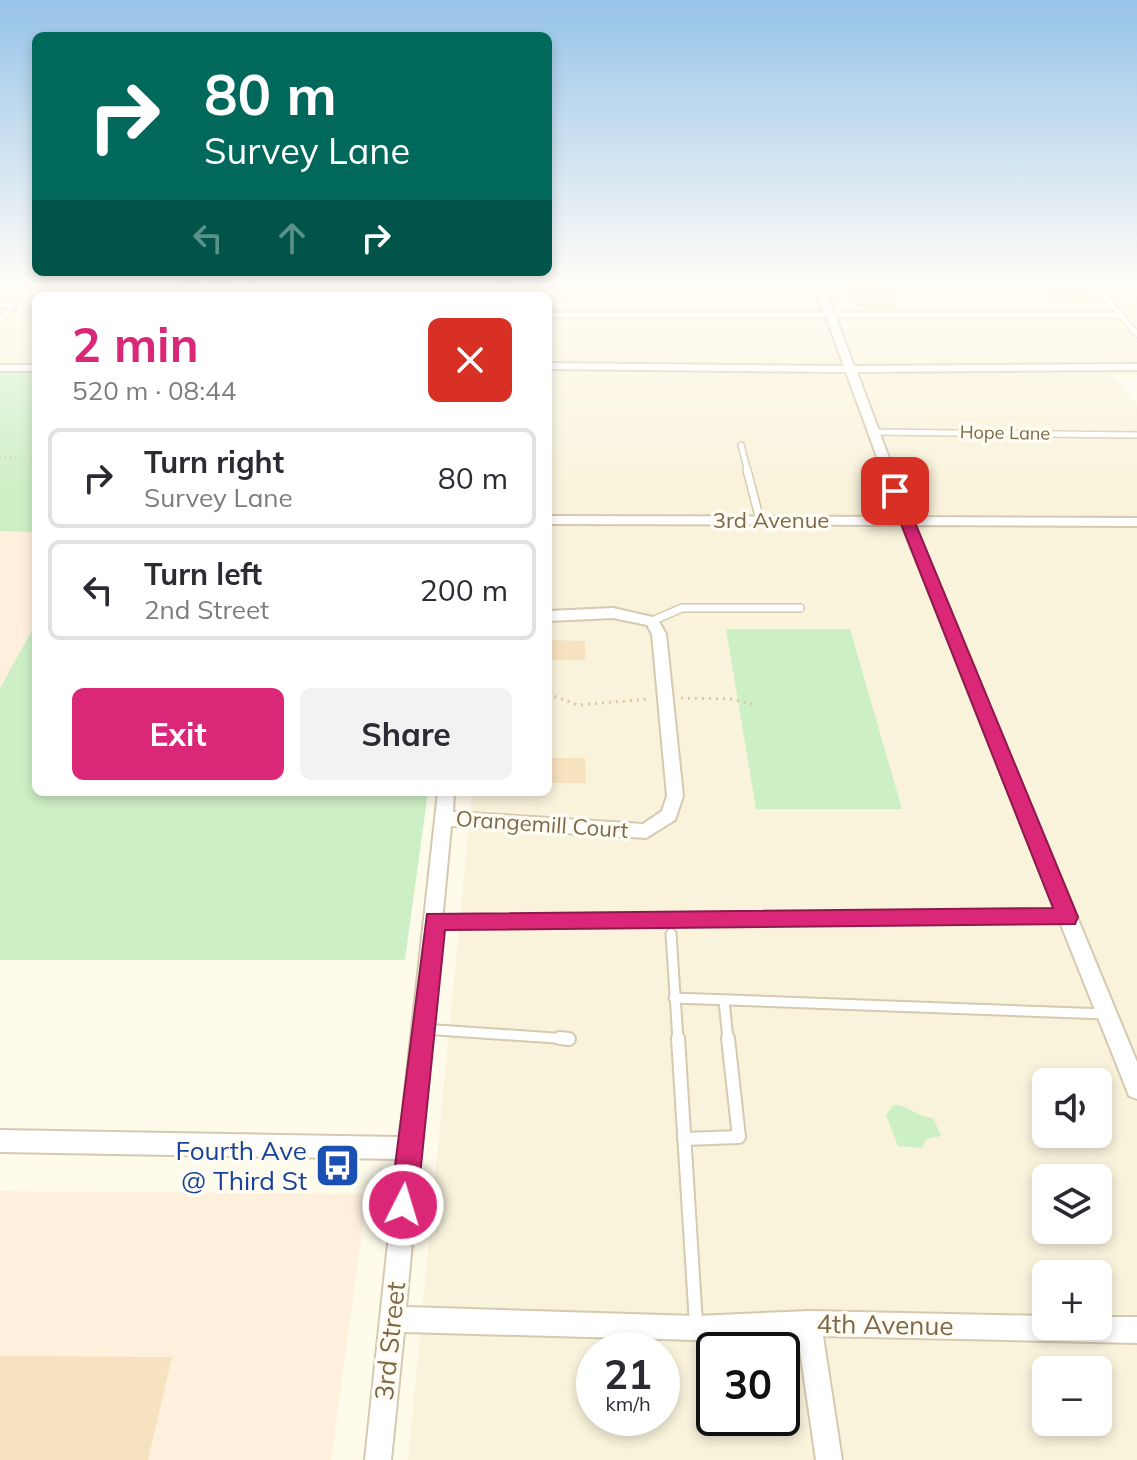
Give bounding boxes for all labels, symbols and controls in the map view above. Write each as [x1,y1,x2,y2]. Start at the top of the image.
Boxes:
text: 80 m [204,59,337,129]
icon: right [72,64,176,168]
text: Survey Lane [204,128,410,173]
icon: left [186,216,230,260]
icon: ahead [270,216,314,260]
icon: right [354,216,398,260]
text: 2 min [72,314,199,374]
button: close [428,318,512,402]
text: 520 m · 08:44 [72,374,236,407]
street label: Hope Lane [960,420,1050,445]
text: Turn right [144,443,284,481]
icon: right [76,456,120,500]
pin [861,457,929,525]
text: 80 m [438,459,508,497]
icon: arrive [873,469,917,513]
text: Survey Lane [144,481,293,514]
street label: 3rd Avenue [713,506,829,534]
text: Turn left [144,555,262,593]
icon: left [76,568,120,612]
text: 200 m [420,571,508,609]
text: 2nd Street [144,593,269,626]
button: Exit [72,688,284,780]
button: Share [300,688,512,780]
street label: Orangemill Court [455,804,629,844]
map controls [1032,1068,1112,1436]
button: sound [1032,1068,1112,1148]
place label: Fourth Ave @ Third St [176,1134,307,1197]
bus stop icon: Fourth Ave @ Third St [314,1142,362,1190]
position arrow [361,1163,445,1247]
button: layers [1032,1164,1112,1244]
button: + [1032,1260,1112,1340]
street label: 3rd Street [367,1280,412,1402]
street label: 4th Avenue [816,1307,954,1342]
speed limit sign: 30 [696,1332,800,1436]
text: 21 [604,1349,652,1399]
button: − [1032,1356,1112,1436]
text: km/h [605,1391,651,1416]

